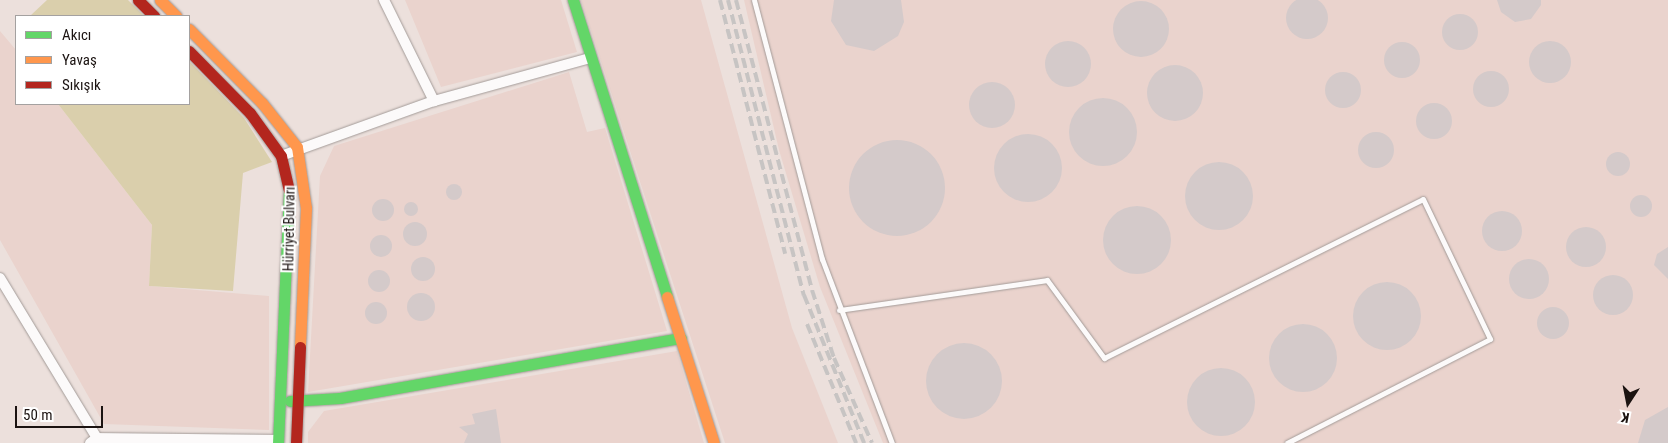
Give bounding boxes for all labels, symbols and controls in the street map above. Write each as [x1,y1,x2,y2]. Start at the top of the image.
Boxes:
legend [15,15,190,105]
text: Akıcı [62,26,91,44]
text: Yavaş [62,51,97,69]
text: Sıkışık [62,76,101,94]
street label: Hürriyet Bulvarı [280,187,298,271]
north arrow [1603,378,1653,428]
scale bar [18,396,105,428]
text: 50 m [23,406,53,424]
text: K [1620,409,1630,426]

